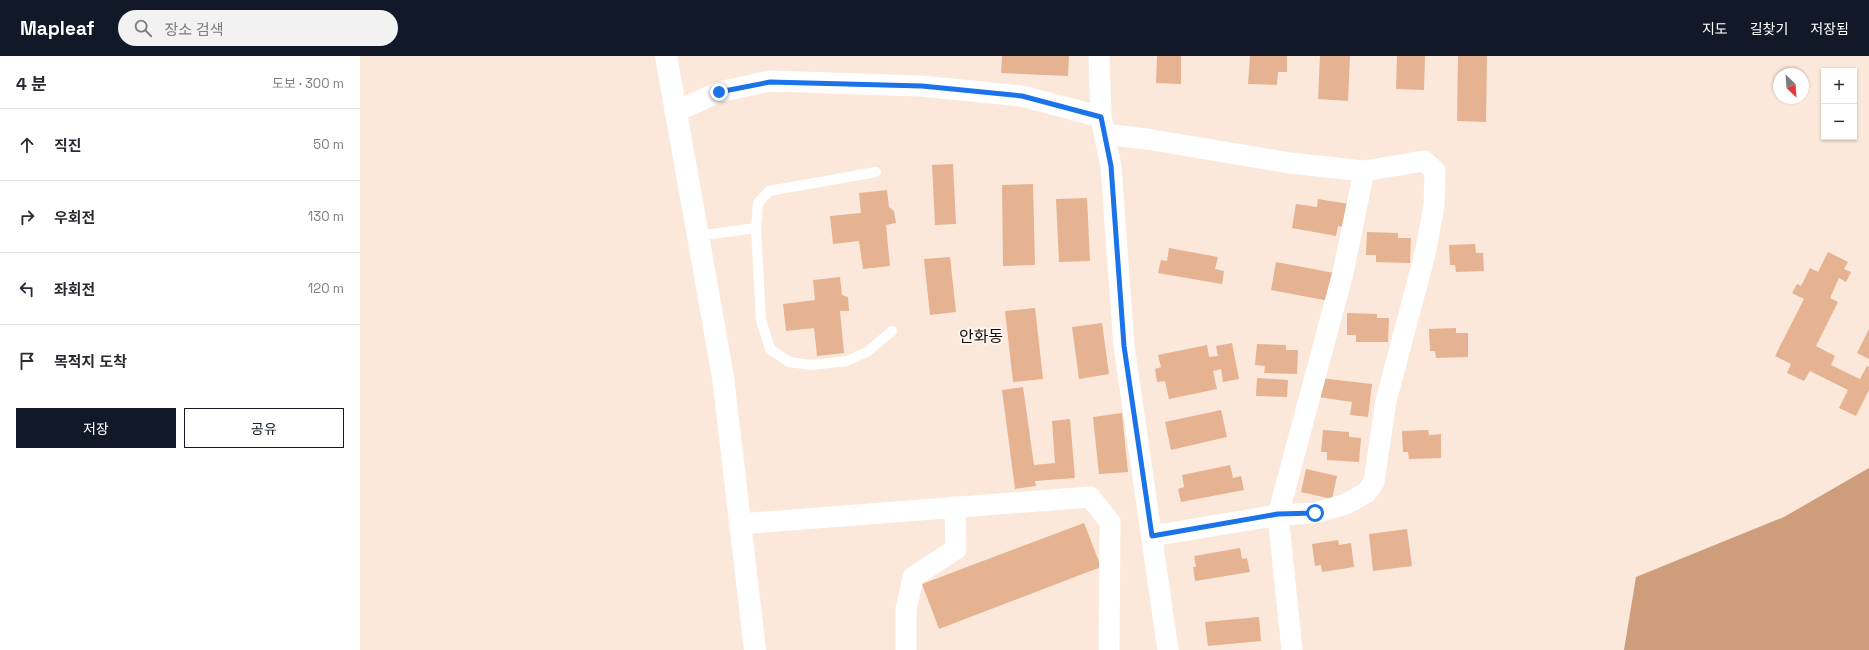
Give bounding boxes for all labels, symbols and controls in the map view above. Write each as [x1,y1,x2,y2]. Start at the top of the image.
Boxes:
search box [118,10,398,46]
text: Mapleaf [20,16,94,41]
icon: search [132,17,154,39]
text: 장소 검색 [164,20,224,39]
text: 지도 [1702,20,1728,38]
text: 길찾기 [1750,20,1788,38]
text: 저장됨 [1810,20,1849,38]
north arrow [1773,68,1809,104]
map controls [1821,68,1857,140]
button: + [1821,68,1857,104]
text: 4 분 [16,73,47,95]
text: 도보 · 300 m [272,75,344,92]
route end [710,83,728,101]
button: − [1821,104,1857,140]
icon: ahead [16,134,38,156]
text: 직진 [54,136,82,155]
text: 50 m [313,136,344,153]
icon: right [16,206,38,228]
text: 우회전 [54,208,95,227]
text: 130 m [308,208,344,225]
icon: left [16,278,38,300]
text: 좌회전 [54,280,95,299]
text: 120 m [308,280,344,297]
district label: 안화동 [959,326,1003,347]
icon: arrive [16,350,38,372]
text: 목적지 도착 [54,352,127,371]
button: 저장 [16,408,176,448]
button: 공유 [184,408,344,448]
route start [1306,504,1324,522]

